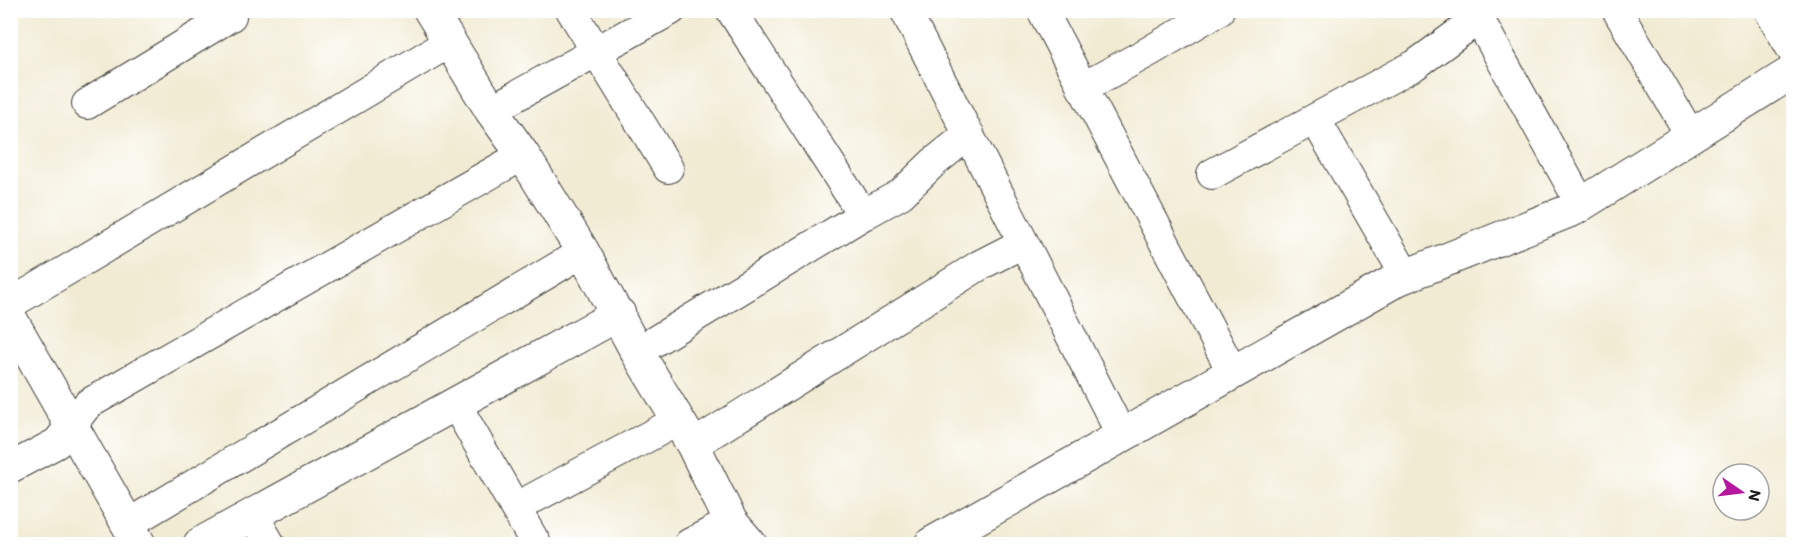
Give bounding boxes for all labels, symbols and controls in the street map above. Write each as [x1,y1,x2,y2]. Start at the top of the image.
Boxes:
north arrow [1711,462,1771,522]
text: N [1745,488,1766,503]

